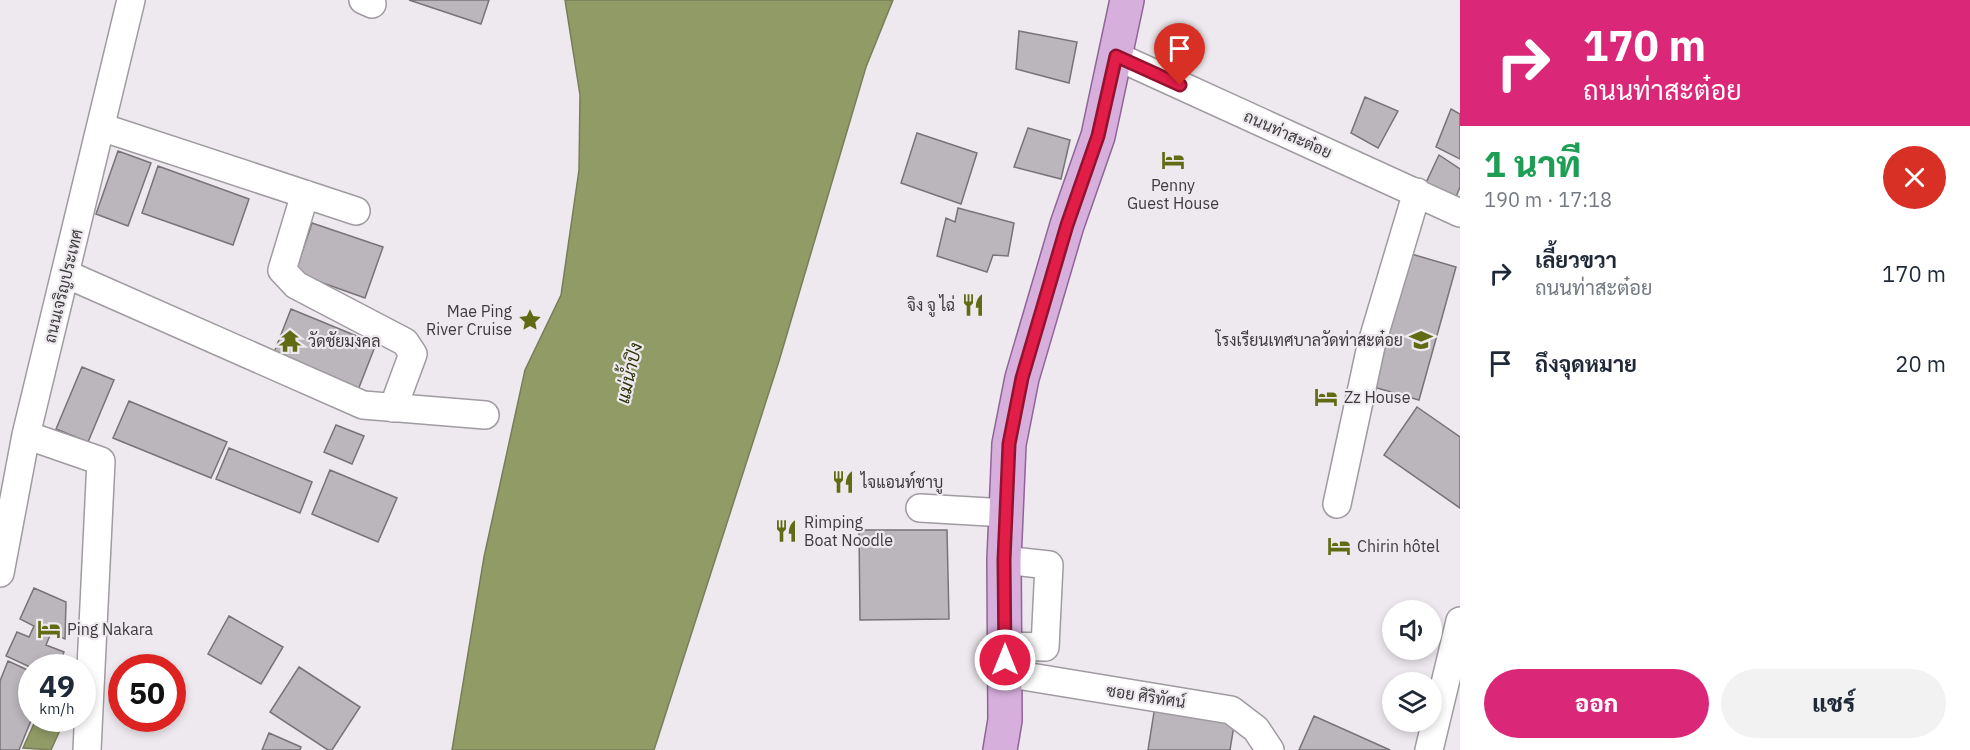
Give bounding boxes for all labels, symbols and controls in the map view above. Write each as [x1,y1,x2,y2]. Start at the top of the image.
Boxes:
text: 170 m [1583,18,1706,73]
pin [1154,23,1205,85]
icon: right [1484,24,1562,102]
icon: arrive [1163,32,1196,65]
text: ถนนท่าสะต๋อย [1583,72,1742,107]
street label: ถนนท่าสะต๋อย [1241,106,1335,162]
text: 1 นาที [1484,140,1581,187]
button: close [1883,146,1946,209]
hotel icon: Penny Guest House [1160,147,1186,173]
place label: Penny Guest House [1127,175,1219,213]
text: 190 m · 17:18 [1484,186,1612,213]
street label: ถนนเจริญประเทศ [39,227,87,345]
text: เลี้ยวขวา [1535,245,1617,274]
icon: right [1484,257,1517,290]
text: 170 m [1882,259,1946,288]
text: ถนนท่าสะต๋อย [1535,274,1653,301]
restaurant icon: จิง จู ไฉ่ [960,292,986,318]
place label: จิง จู ไฉ่ [907,294,955,317]
place label: Mae Ping River Cruise [426,301,513,339]
place icon: Mae Ping River Cruise [517,307,543,333]
school or university icon: โรงเรียนเทศบาลวัดท่าสะต๋อย [1408,327,1434,353]
temple icon: วัดชัยมงคล [277,328,303,354]
place label: โรงเรียนเทศบาลวัดท่าสะต๋อย [1214,329,1403,350]
place label: วัดชัยมงคล [308,331,381,351]
water label: แม่น้ำปิง [607,339,647,406]
icon: arrive [1484,347,1517,380]
text: ถึงจุดหมาย [1535,349,1637,378]
text: 20 m [1895,349,1946,378]
hotel icon: Zz House [1313,384,1339,410]
place label: Zz House [1344,387,1411,407]
restaurant icon: ไจแอนท์ชาบู [830,469,856,495]
place label: ไจแอนท์ชาบู [859,470,943,494]
place label: Rimping Boat Noodle [804,512,893,550]
restaurant icon: Rimping Boat Noodle [773,518,799,544]
hotel icon: Chirin hôtel [1326,533,1352,559]
place label: Chirin hôtel [1357,536,1440,556]
map controls [1382,600,1442,732]
button: sound [1382,600,1442,660]
hotel icon: Ping Nakara [36,616,62,642]
place label: Ping Nakara [67,619,154,639]
position arrow [973,628,1037,692]
speed limit sign: 50 [108,654,186,732]
text: 49 [39,666,75,705]
button: ออก [1484,669,1709,738]
button: แชร์ [1721,669,1946,738]
button: layers [1382,672,1442,732]
street label: ซอย ศิริทัศน์ [1105,678,1187,712]
text: km/h [39,699,75,718]

